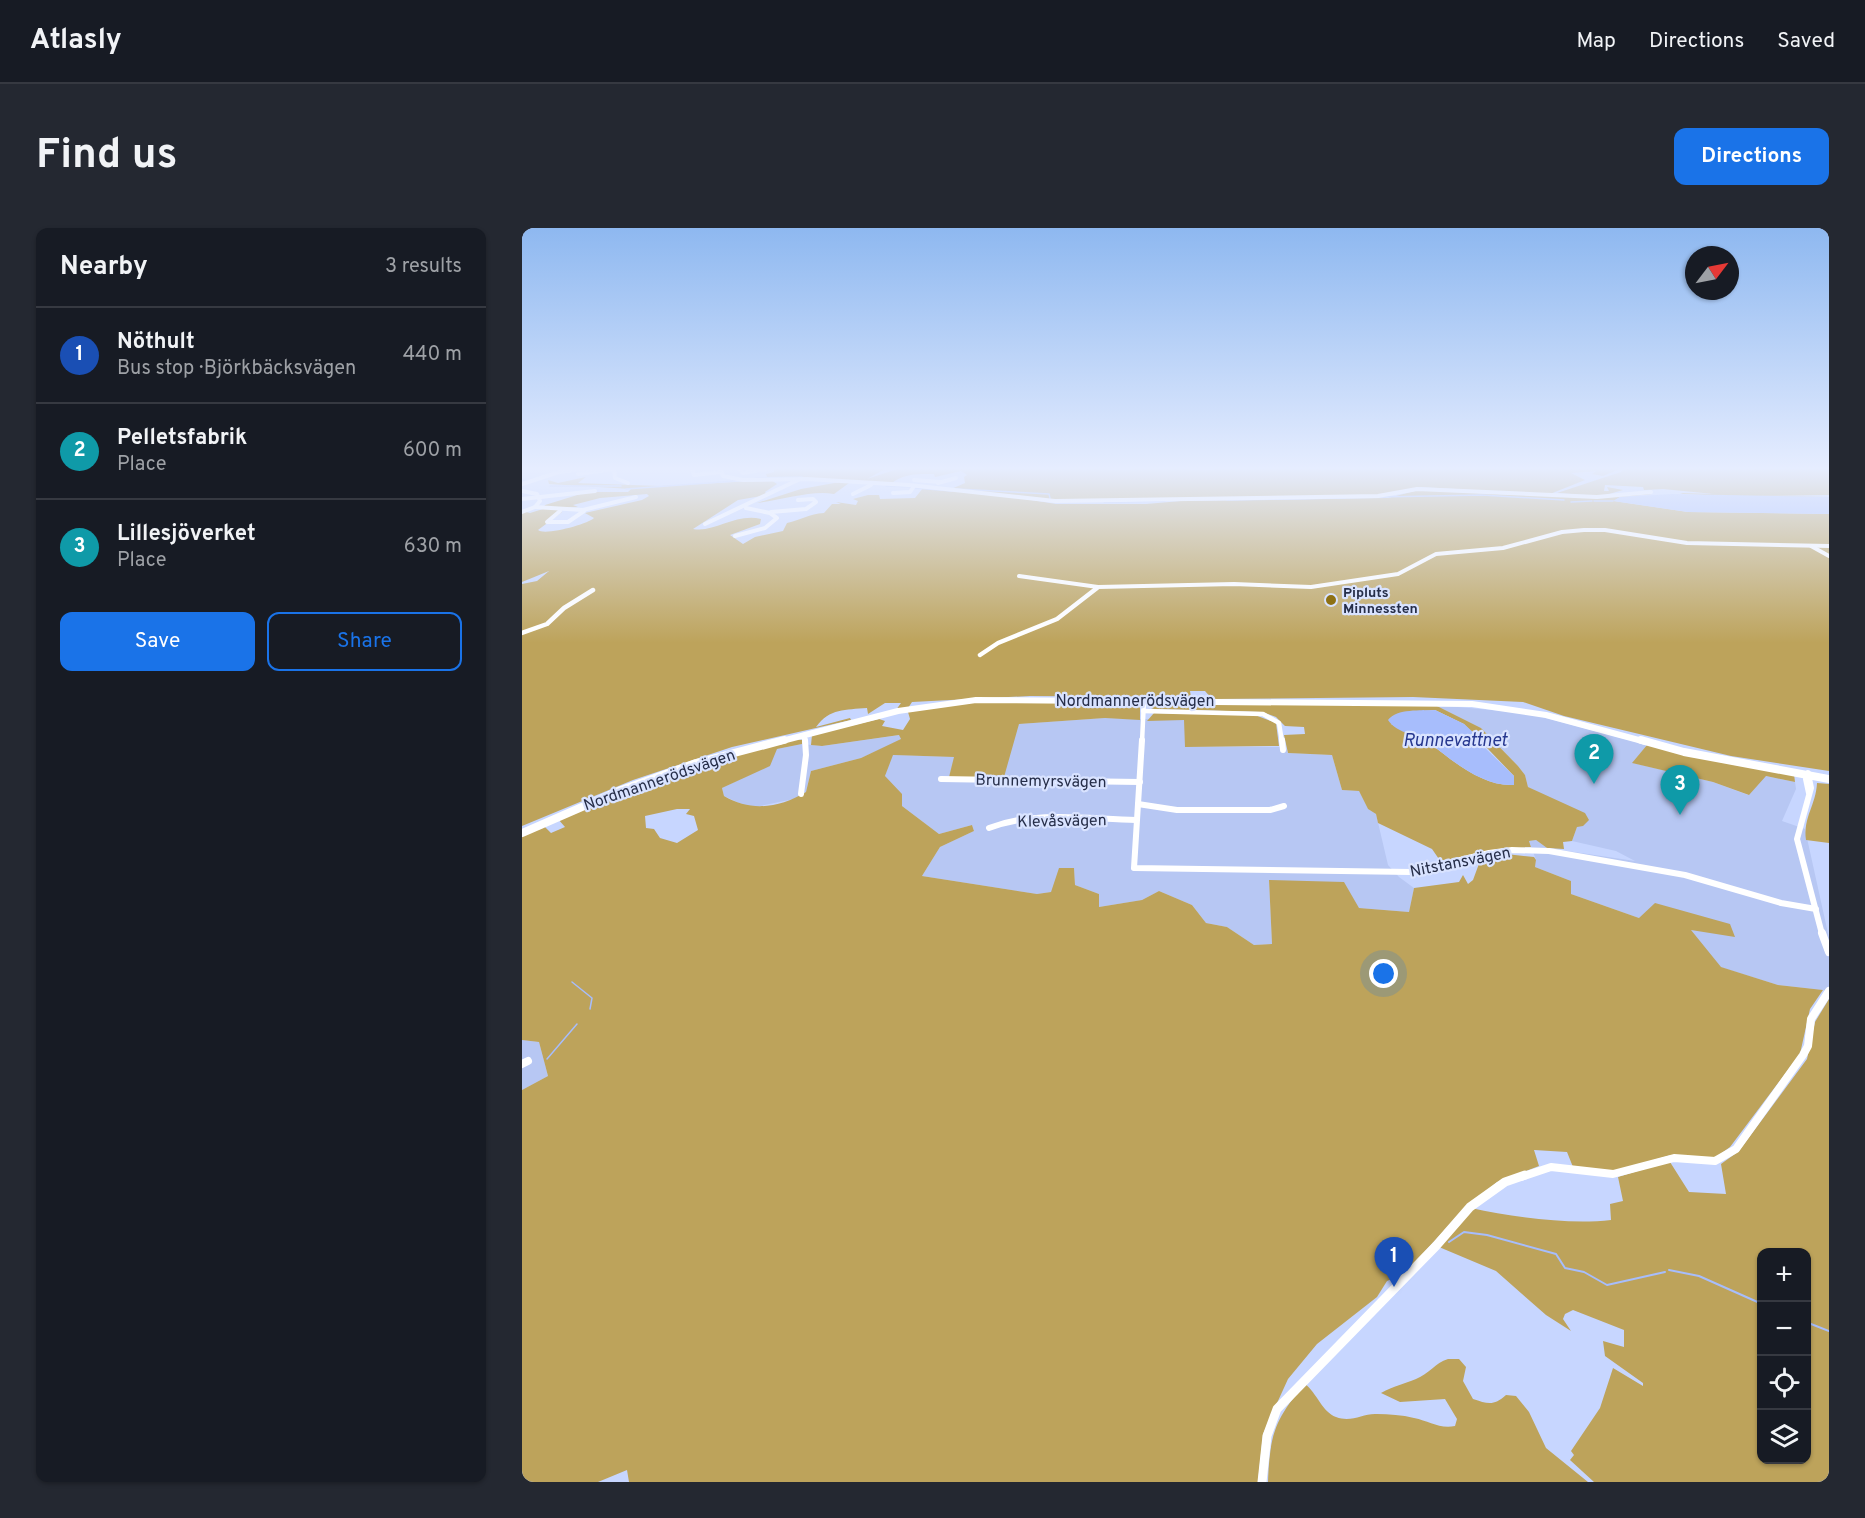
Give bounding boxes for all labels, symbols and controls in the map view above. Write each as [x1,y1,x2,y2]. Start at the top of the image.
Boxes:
text: Atlasly [30,23,122,59]
text: Map [1576,28,1616,55]
text: Directions [1649,28,1744,55]
text: Saved [1777,28,1835,55]
button: Directions [1674,128,1829,185]
text: Find us [36,130,177,183]
north arrow [1685,246,1739,300]
text: Nearby [60,251,148,284]
text: 3 results [385,254,462,280]
text: Nöthult [117,329,195,356]
text: 1 [76,342,84,368]
text: 440 m [403,342,462,368]
text: Bus stop · Björkbäcksvägen [117,356,356,382]
text: Pelletsfabrik [117,425,247,452]
text: 2 [73,438,86,464]
text: 600 m [403,438,462,464]
text: Place [117,452,167,478]
text: Lillesjöverket [117,521,256,548]
text: 3 [74,534,86,560]
text: 630 m [404,534,462,560]
text: Place [117,548,167,574]
place label: Pipluts Minnessten [1343,585,1418,618]
marker: Pipluts Minnessten [1324,593,1338,607]
button: Save [60,612,255,671]
button: Share [267,612,462,671]
street label: Nordmannerödsvägen [1055,692,1215,712]
water label: Runnevattnet [1403,730,1509,753]
pin: 2 [1574,734,1614,784]
street label: Nordmannerödsvägen [581,746,738,816]
pin: 3 [1660,766,1700,815]
street label: Brunnemyrsvägen [975,771,1107,793]
street label: Klevåsvägen [1017,811,1107,833]
street label: Nitstansvägen [1408,843,1513,883]
your location [1369,959,1398,988]
pin: 1 [1374,1238,1414,1287]
map controls [1757,1248,1811,1464]
button: + [1757,1248,1811,1302]
button: − [1757,1302,1811,1356]
button: locate [1757,1356,1811,1410]
button: layers [1757,1410,1811,1464]

